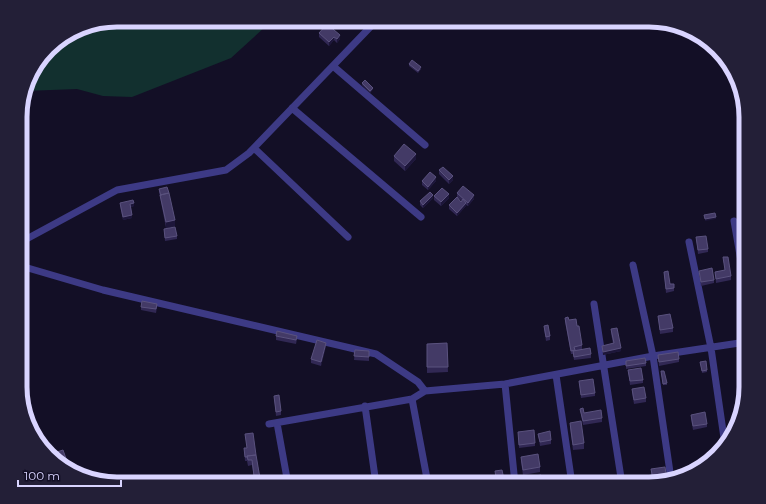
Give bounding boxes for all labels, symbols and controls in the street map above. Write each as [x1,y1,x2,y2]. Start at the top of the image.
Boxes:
scale bar [18,462,121,488]
text: 100 m [24,468,60,483]

